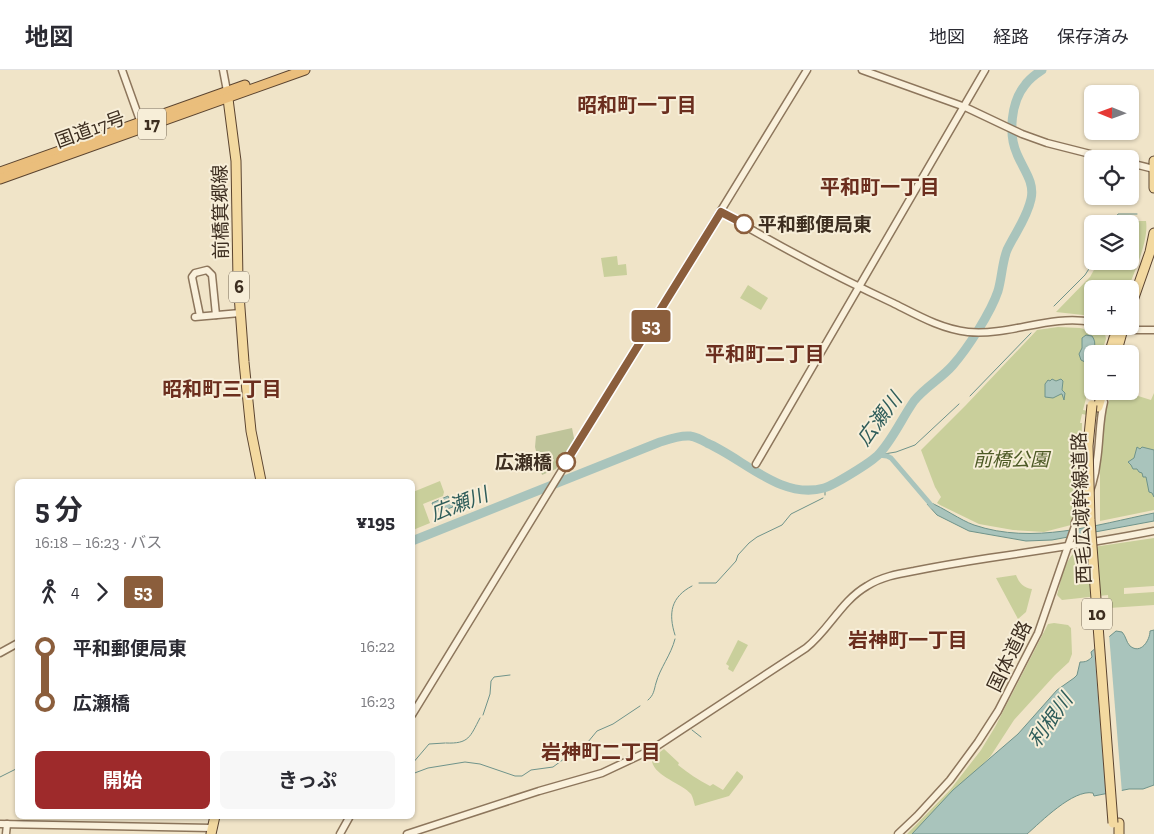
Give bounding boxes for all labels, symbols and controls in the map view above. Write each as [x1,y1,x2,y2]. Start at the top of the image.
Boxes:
text: 地図 [25,22,73,51]
text: 地図 [929,26,965,48]
text: 経路 [993,26,1029,48]
text: 保存済み [1057,26,1129,48]
north arrow [1084,85,1139,140]
map controls [1084,85,1139,400]
district label: 昭和町一丁目 [577,93,697,117]
street label: 国道17号 [52,106,128,153]
road number: 17 [138,109,166,140]
button: locate [1084,150,1139,205]
street label: 前橋箕郷線 [208,164,233,260]
district label: 平和町一丁目 [820,175,940,199]
place label: 平和郵便局東 [758,213,872,236]
marker: 平和郵便局東 [734,214,754,234]
button: layers [1084,215,1139,270]
road number: 6 [229,272,249,302]
button: + [1084,280,1139,335]
line badge: 53 [628,310,674,342]
text: 53 [642,315,661,337]
district label: 平和町二丁目 [705,342,825,366]
button: − [1084,345,1139,400]
district label: 昭和町三丁目 [162,377,282,401]
water label: 広瀬川 [851,386,908,450]
street label: 西毛広域幹線道路 [1067,432,1096,584]
park label: 前橋公園 [973,448,1052,471]
place label: 広瀬橋 [495,451,552,474]
marker: 広瀬橋 [556,452,576,472]
water label: 広瀬川 [427,481,493,526]
text: 5 分 [35,493,83,526]
text: ¥195 [356,510,395,533]
text: 16:18 – 16:23 · バス [35,533,162,552]
icon: walk [35,578,63,606]
icon: forward [88,578,116,606]
text: 53 [134,581,153,603]
text: 4 [71,582,80,601]
road number: 10 [1082,598,1112,630]
street label: 国体道路 [982,617,1036,695]
district label: 岩神町一丁目 [848,628,968,652]
text: 平和郵便局東 [73,637,187,660]
text: 16:22 [360,637,395,656]
water label: 利根川 [1023,687,1079,751]
text: 広瀬橋 [73,692,130,715]
text: 16:23 [361,692,395,711]
district label: 岩神町二丁目 [541,740,661,764]
button: 開始 [35,751,210,809]
button: きっぷ [220,751,395,809]

